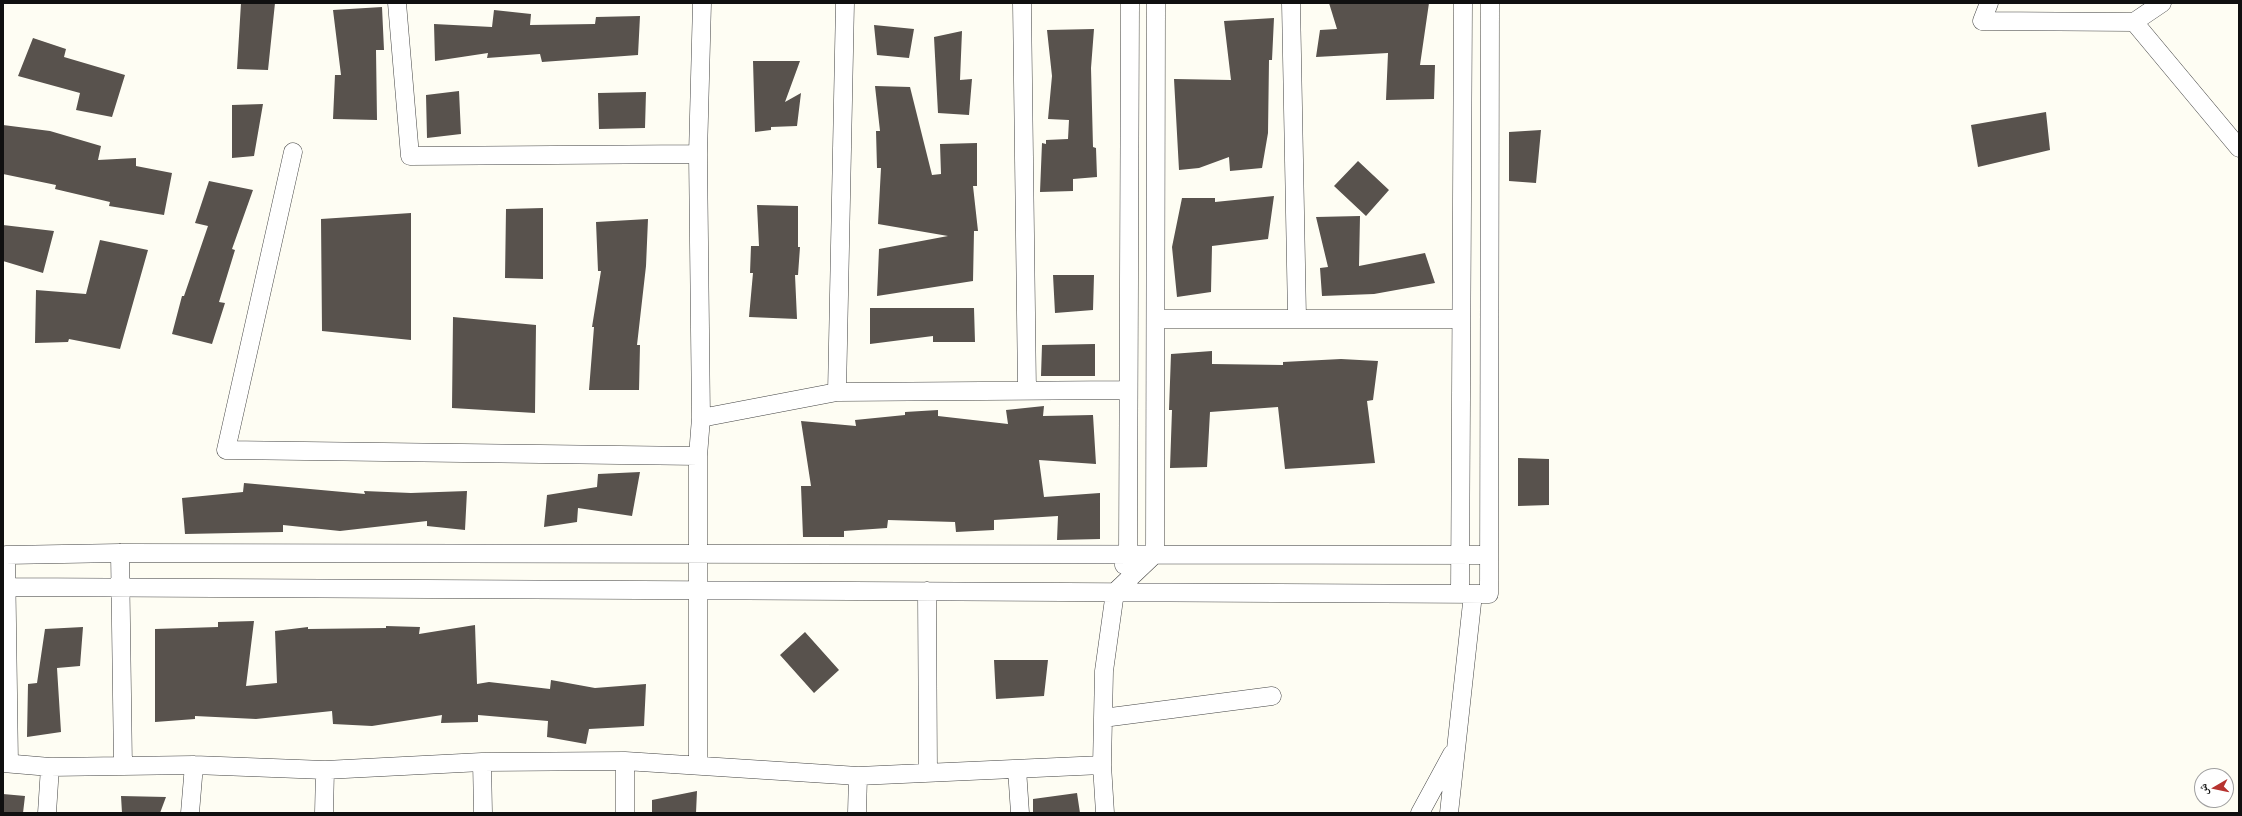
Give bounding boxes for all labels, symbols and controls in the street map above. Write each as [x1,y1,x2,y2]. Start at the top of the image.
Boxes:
north arrow [2194,768,2234,808]
text: ش [2194,783,2211,797]

